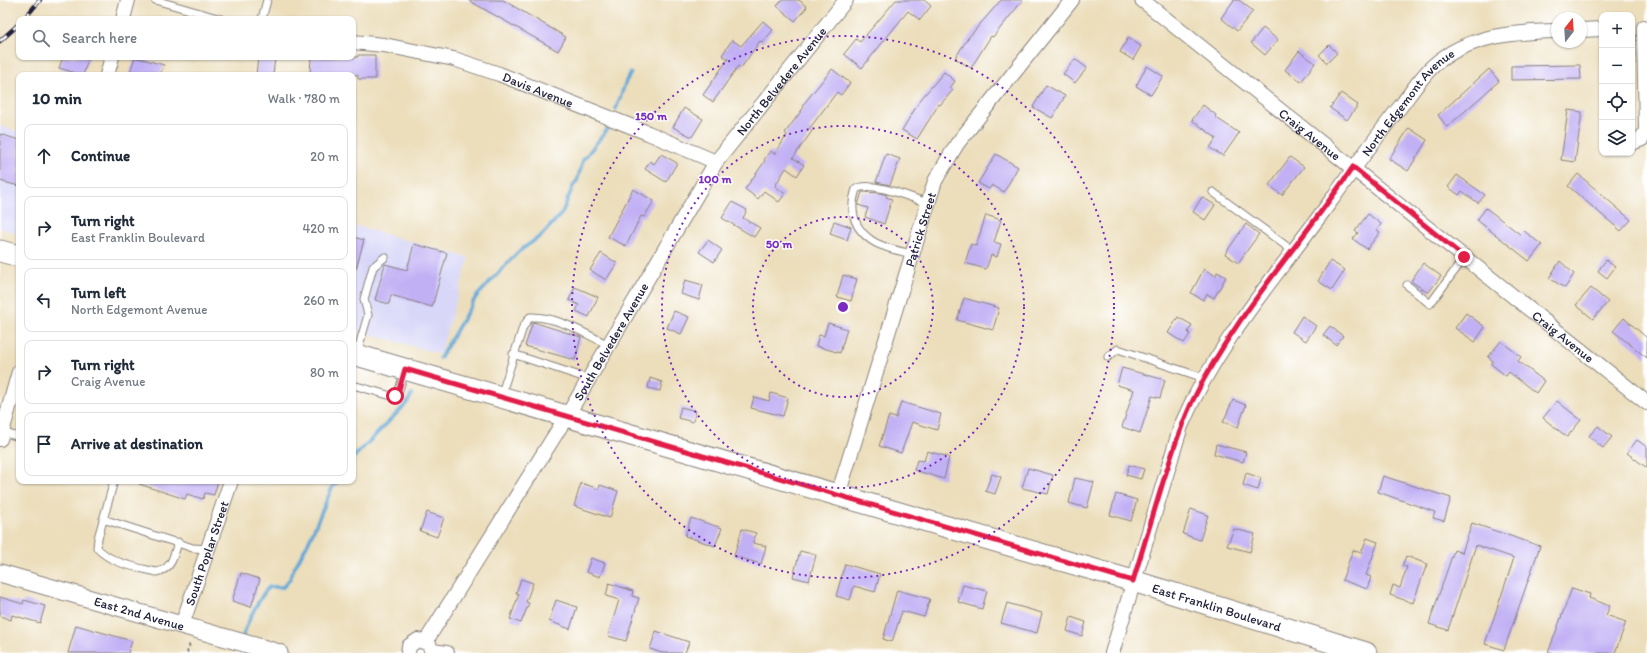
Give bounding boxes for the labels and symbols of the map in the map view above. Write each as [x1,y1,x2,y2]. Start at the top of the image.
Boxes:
north arrow [1551,12,1587,48]
street label: North Belvedere Avenue [733,24,829,138]
street label: North Edgemont Avenue [1358,45,1457,159]
street label: Davis Avenue [501,69,576,110]
street label: Craig Avenue [1276,105,1344,163]
text: 150 m [635,109,668,123]
text: 100 m [698,172,732,186]
street label: Patrick Street [901,190,939,269]
text: 50 m [766,237,793,251]
route end [1455,248,1473,266]
street label: South Belvedere Avenue [570,280,651,403]
centre of rings [836,300,850,314]
street label: Craig Avenue [1530,307,1597,365]
route start [386,387,404,405]
street label: South Poplar Street [182,499,231,607]
street label: East Franklin Boulevard [1150,580,1283,634]
street label: East 2nd Avenue [92,593,186,633]

